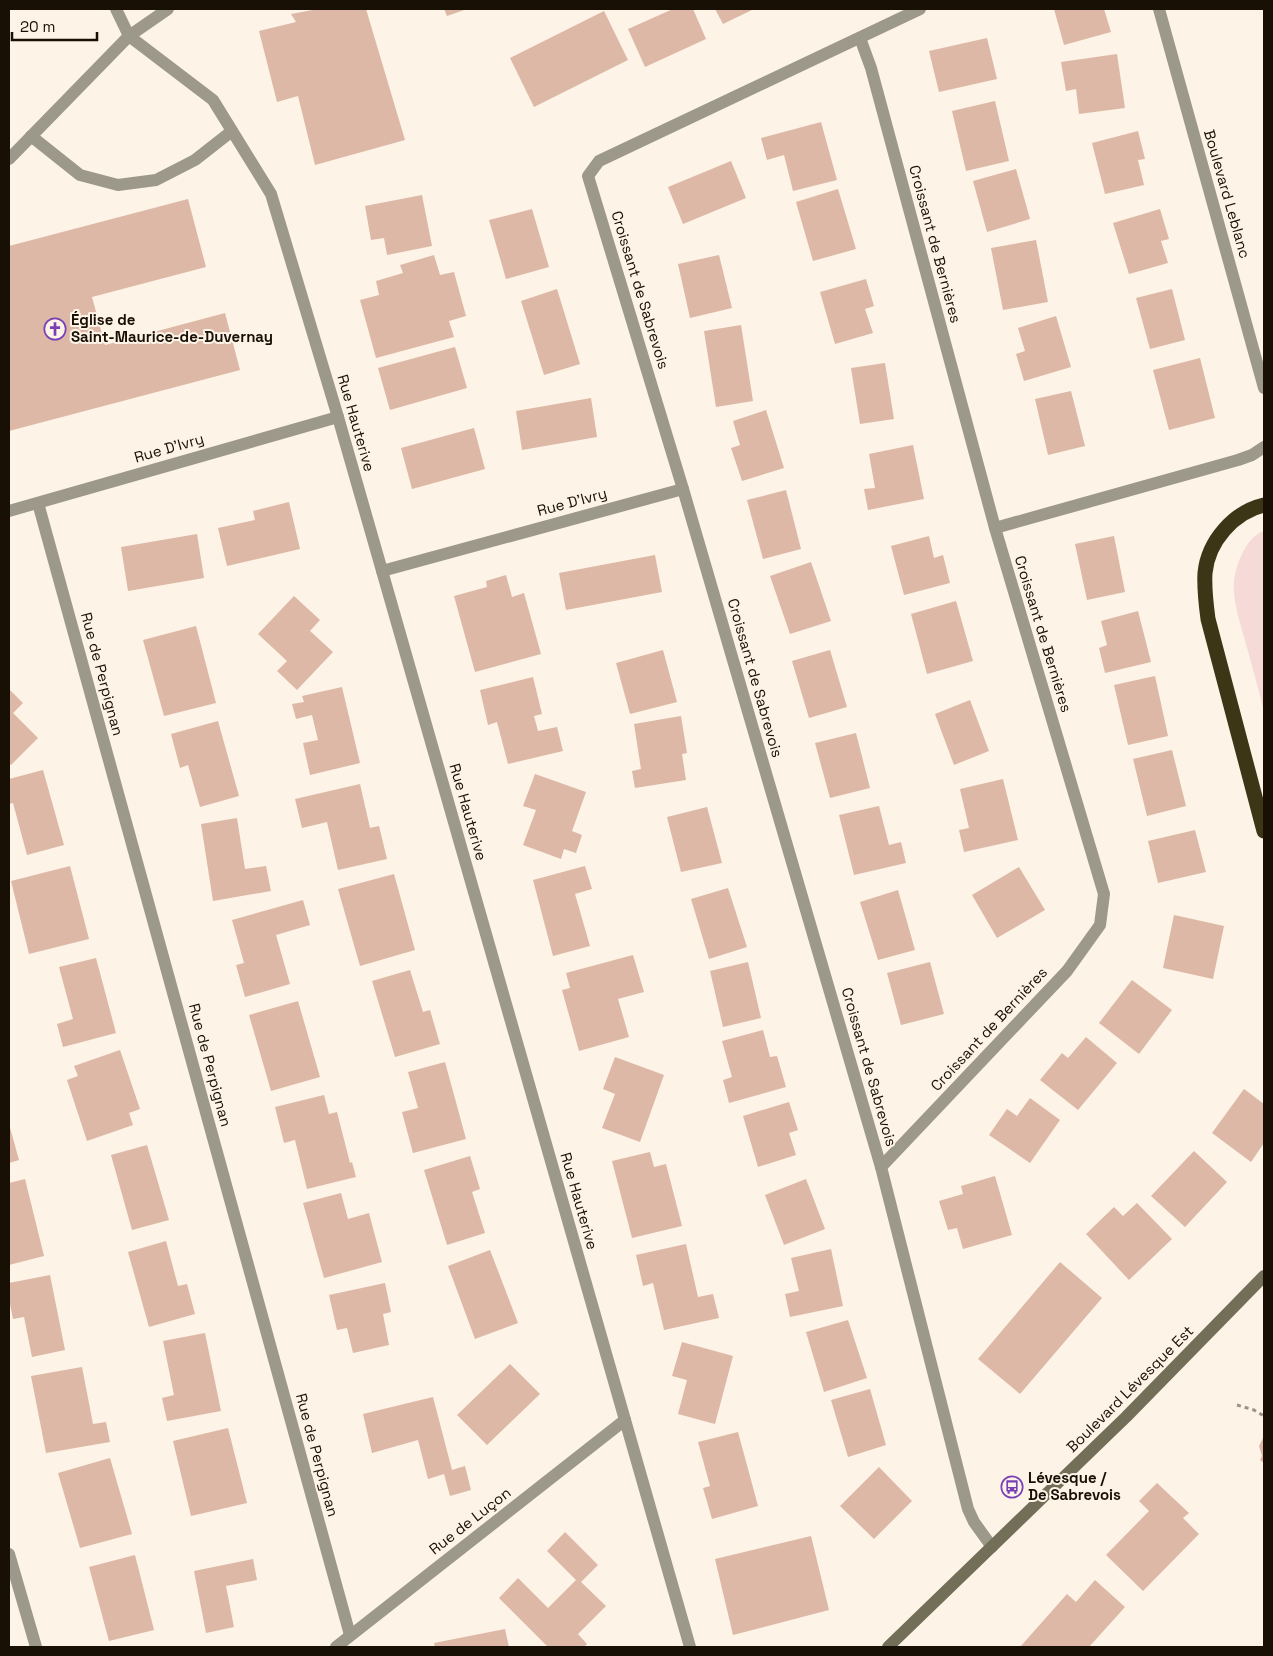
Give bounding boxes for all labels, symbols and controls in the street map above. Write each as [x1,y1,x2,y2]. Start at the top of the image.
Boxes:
scale bar [12,10,98,42]
text: 20 m [20,17,55,36]
street label: Boulevard Leblanc [1200,127,1255,260]
street label: Croissant de Bernières [905,163,966,325]
street label: Croissant de Sabrevois [607,208,674,371]
place label: Église de Saint-Maurice-de-Duvernay [71,310,273,346]
church icon: Église de Saint-Maurice-de-Duvernay [43,317,67,341]
street label: Rue Hauterive [334,372,379,474]
street label: Rue D'Ivry [132,429,206,467]
street label: Rue D'Ivry [535,483,609,520]
street label: Croissant de Bernières [1011,553,1076,715]
street label: Croissant de Sabrevois [724,596,787,760]
street label: Rue de Perpignan [77,610,128,738]
street label: Rue Hauterive [446,761,491,863]
street label: Croissant de Bernières [926,963,1051,1095]
street label: Croissant de Sabrevois [838,985,901,1149]
street label: Rue de Perpignan [185,1001,236,1129]
street label: Rue Hauterive [557,1150,602,1252]
street label: Boulevard Lévesque Est [1062,1321,1197,1456]
street label: Rue de Perpignan [292,1391,343,1519]
place label: Lévesque / De Sabrevois [1028,1468,1121,1504]
bus stop icon: Lévesque / De Sabrevois [1000,1475,1024,1499]
street label: Rue de Luçon [425,1483,514,1558]

